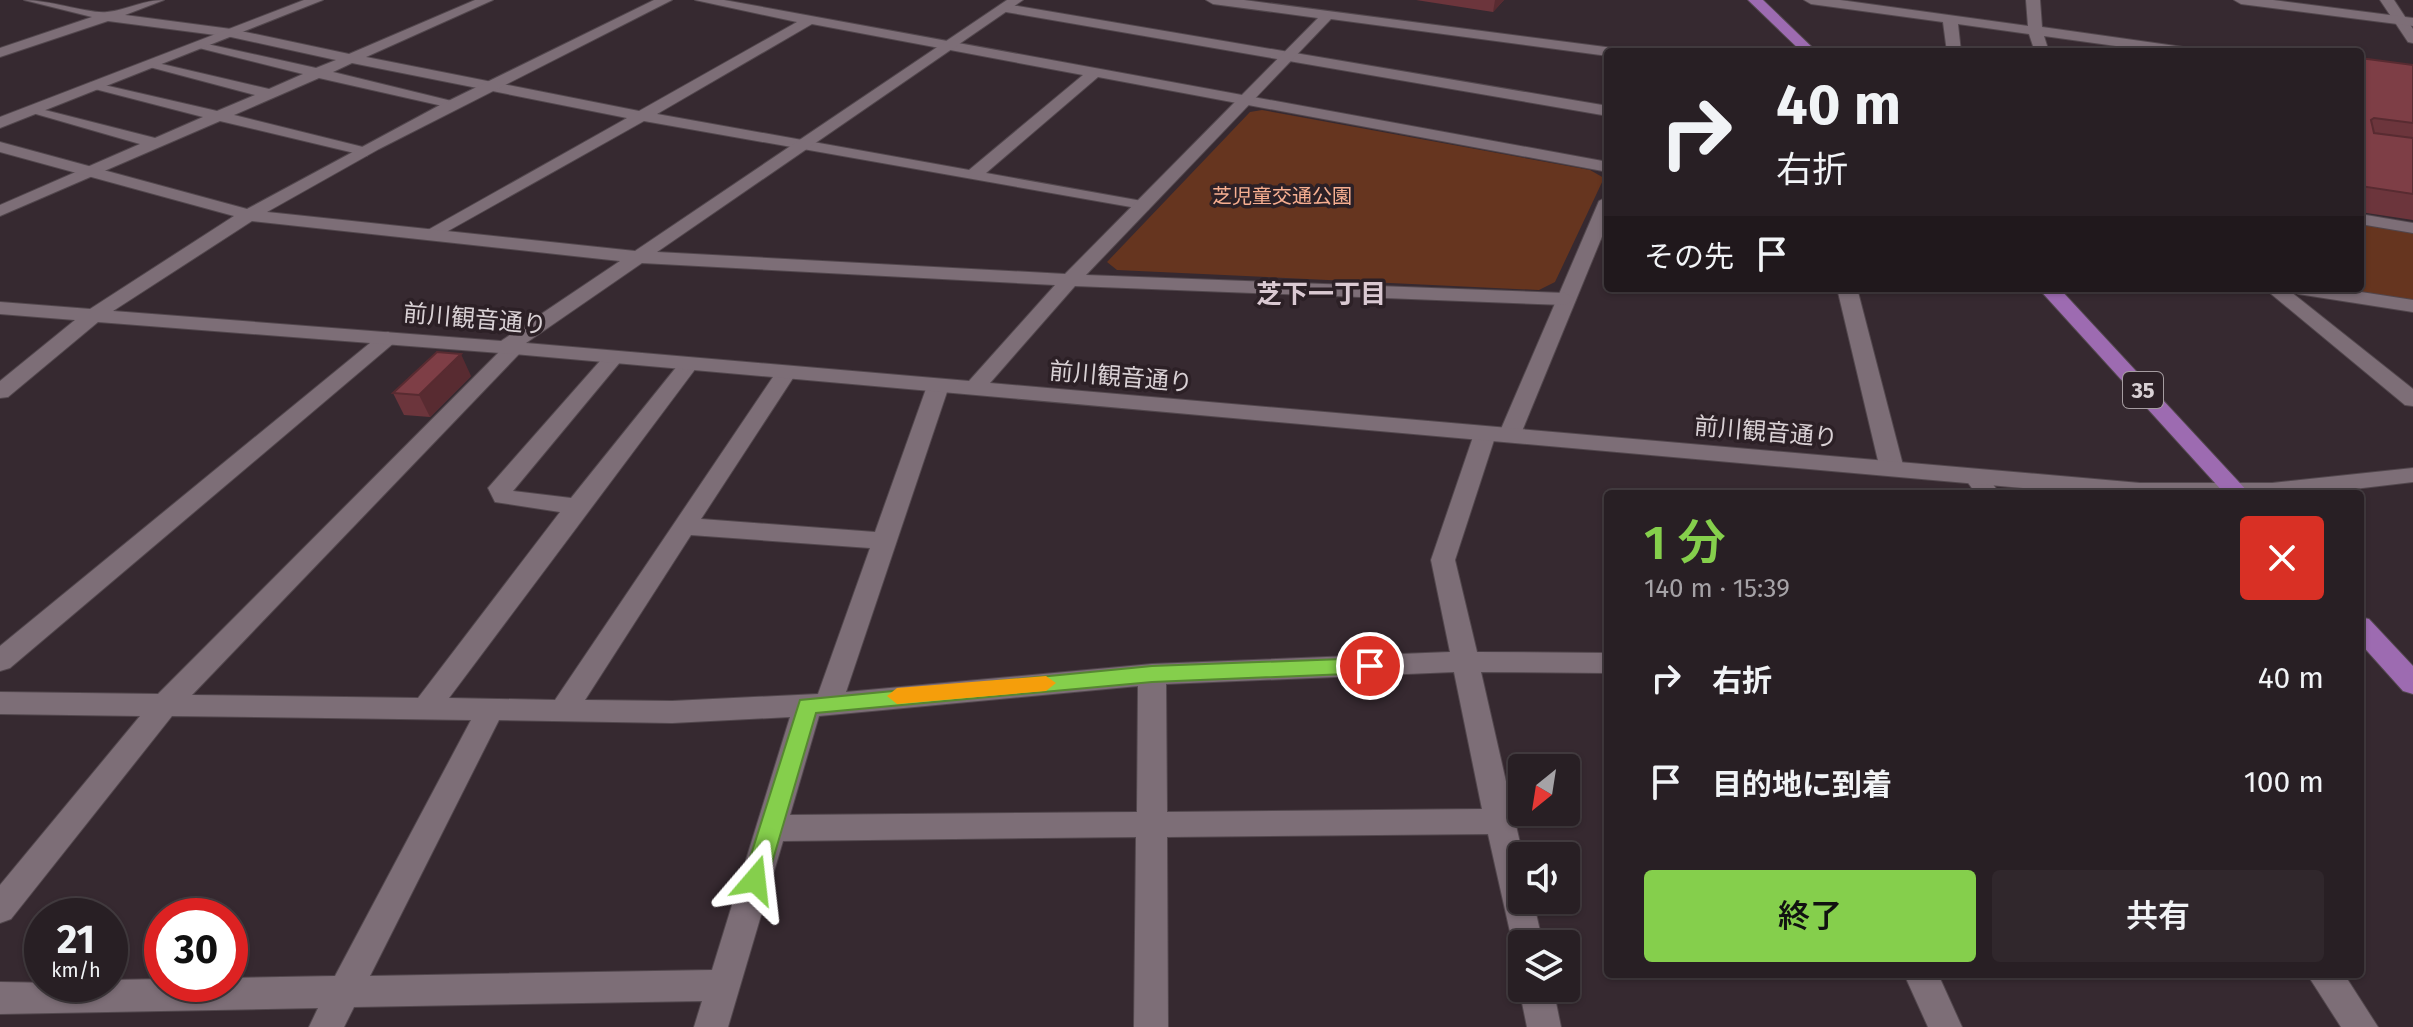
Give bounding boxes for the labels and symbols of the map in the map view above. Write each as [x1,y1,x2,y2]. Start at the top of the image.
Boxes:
park label: 芝児童交通公園 [1212,184,1352,208]
district label: 芝下一丁目 [1256,279,1386,310]
street label: 前川観音通り [402,299,548,339]
street label: 前川観音通り [1048,357,1194,397]
road number: 35 [2123,372,2163,408]
street label: 前川観音通り [1693,412,1839,452]
pin [1336,632,1404,700]
north arrow [1508,754,1580,826]
position arrow [713,838,797,922]
speed limit sign: 30 [144,898,248,1002]

